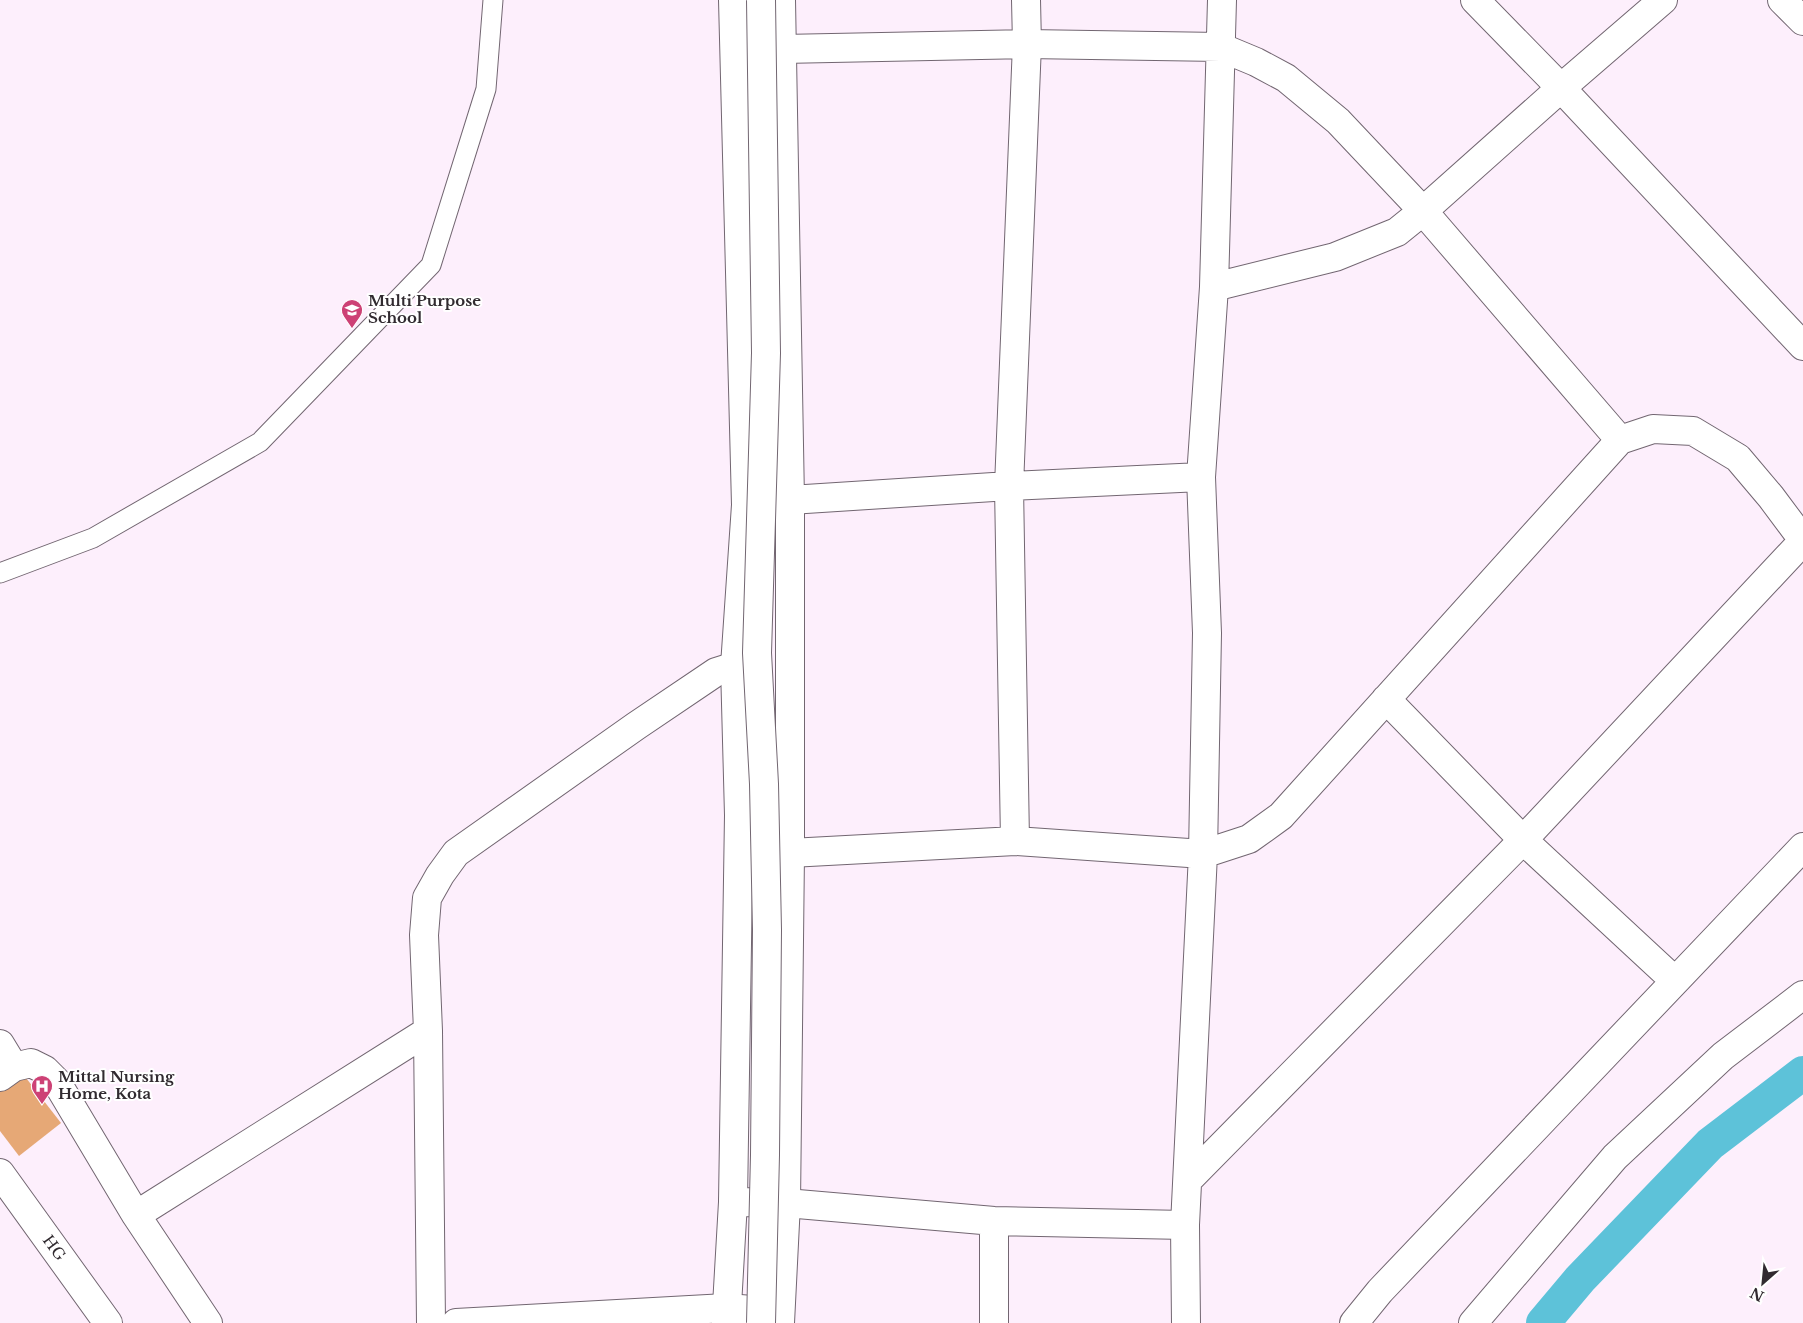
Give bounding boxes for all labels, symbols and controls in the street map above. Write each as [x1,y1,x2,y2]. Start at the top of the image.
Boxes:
place label: Multi Purpose School [368,291,481,327]
school or university icon: Multi Purpose School [340,298,364,329]
place label: Mittal Nursing Home, Kota [58,1067,175,1103]
hospital icon: Mittal Nursing Home, Kota [30,1074,54,1105]
street label: HG [39,1231,70,1264]
north arrow [1738,1258,1788,1308]
text: N [1747,1284,1767,1306]

